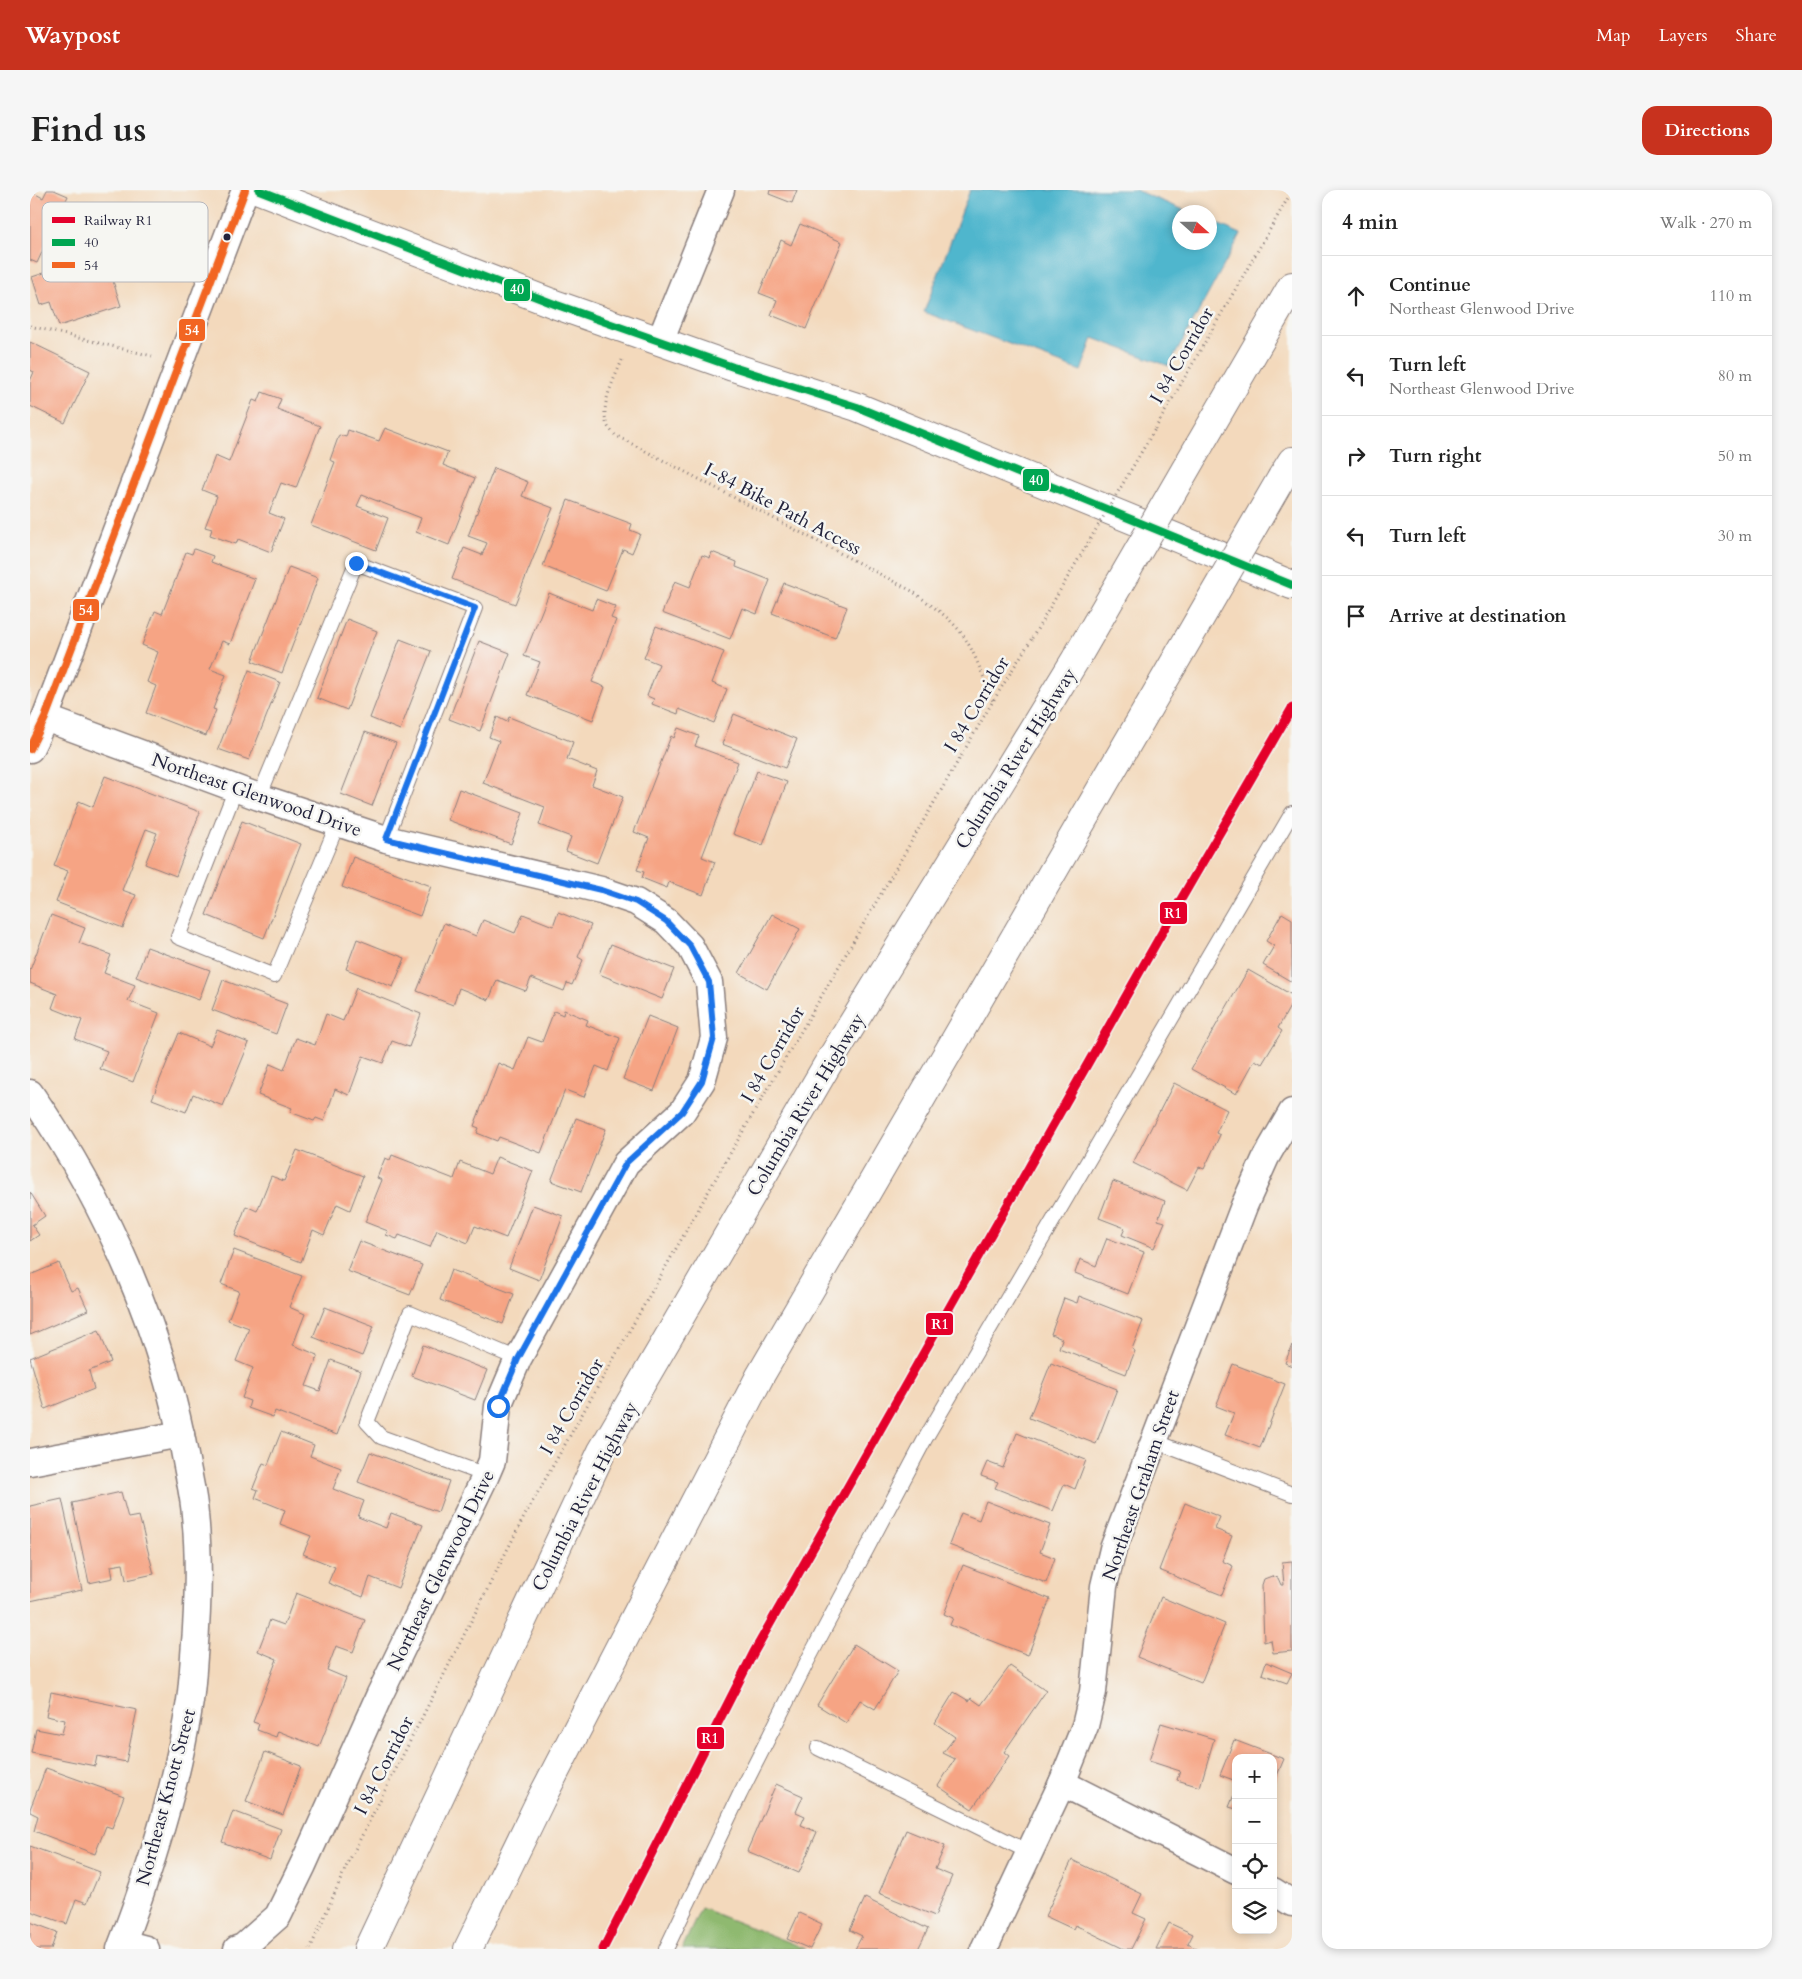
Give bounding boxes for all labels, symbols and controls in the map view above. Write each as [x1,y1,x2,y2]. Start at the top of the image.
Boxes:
text: Waypost [25,19,120,52]
text: Map [1596,23,1631,48]
text: Layers [1659,23,1708,48]
text: Share [1736,23,1777,48]
text: Find us [30,106,146,154]
button: Directions [1642,106,1772,155]
legend [42,202,208,282]
north arrow [1172,205,1217,250]
text: 4 min [1342,208,1398,237]
text: Railway R1 [84,211,153,230]
text: Walk · 270 m [1660,212,1752,234]
unlabelled marker [222,232,232,242]
text: 40 [84,233,98,252]
text: 54 [84,256,98,275]
text: Continue [1389,272,1471,298]
line badge: 40 [503,278,531,302]
text: 40 [510,280,524,299]
icon: ahead [1342,282,1370,310]
text: 110 m [1710,285,1752,307]
text: Northeast Glenwood Drive [1389,298,1575,320]
street label: I 84 Corridor [1144,302,1220,409]
line badge: 54 [178,318,206,342]
text: 54 [185,321,199,340]
text: Turn left [1389,352,1466,378]
icon: left [1342,362,1370,390]
text: 80 m [1718,365,1752,387]
text: Northeast Glenwood Drive [1389,378,1575,400]
icon: right [1342,442,1370,470]
text: Turn right [1389,443,1481,469]
text: 50 m [1718,445,1752,467]
street label: I-84 Bike Path Access [699,456,866,561]
line badge: 40 [1022,468,1050,492]
text: 40 [1029,471,1043,490]
icon: left [1342,522,1370,550]
text: Turn left [1389,523,1466,549]
text: 30 m [1718,525,1752,547]
route end [345,552,368,575]
line badge: 54 [72,598,100,622]
text: 54 [79,601,93,620]
icon: arrive [1342,602,1370,630]
text: Arrive at destination [1389,603,1566,629]
street label: I 84 Corridor [938,652,1016,757]
street label: Columbia River Highway [949,663,1082,854]
street label: Northeast Glenwood Drive [148,747,365,843]
line badge: R1 [1159,901,1188,925]
text: R1 [1164,904,1182,923]
street label: I 84 Corridor [735,1001,811,1108]
street label: Columbia River Highway [741,1008,871,1201]
line badge: R1 [925,1312,954,1336]
text: R1 [931,1315,949,1334]
street label: I 84 Corridor [534,1353,610,1460]
street label: Northeast Graham Street [1096,1387,1186,1584]
route start [487,1395,510,1418]
street label: Columbia River Highway [526,1397,644,1596]
street label: Northeast Glenwood Drive [381,1466,501,1675]
street label: Northeast Knott Street [130,1706,202,1889]
street label: I 84 Corridor [348,1712,420,1819]
line badge: R1 [696,1726,725,1750]
text: R1 [701,1729,719,1748]
map controls [1232,1754,1277,1934]
button: + [1232,1754,1277,1799]
button: − [1232,1799,1277,1844]
button: locate [1232,1844,1277,1889]
button: layers [1232,1889,1277,1934]

